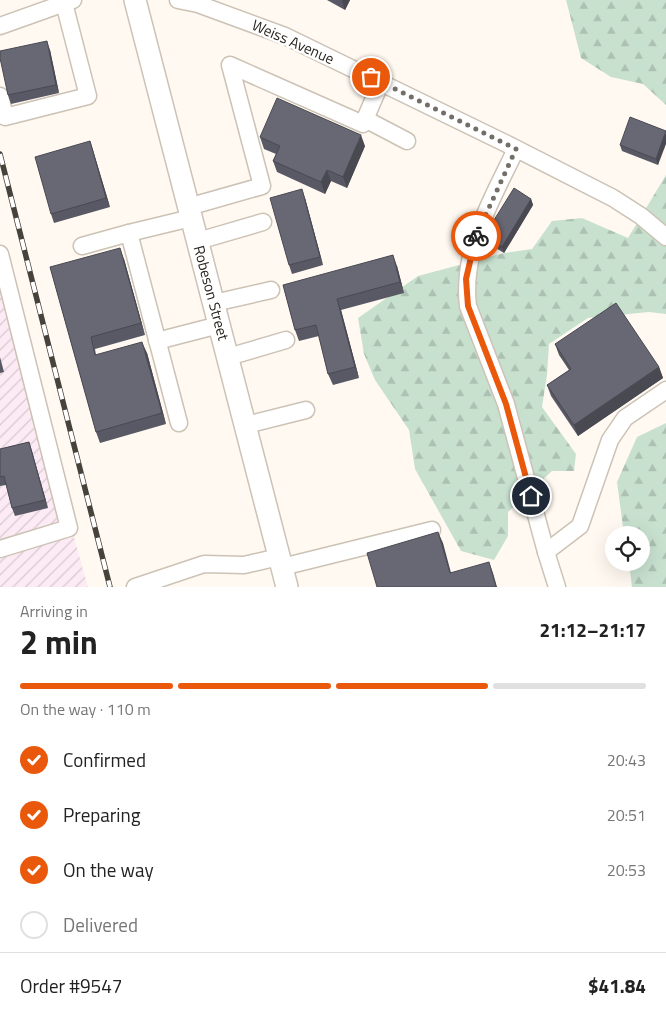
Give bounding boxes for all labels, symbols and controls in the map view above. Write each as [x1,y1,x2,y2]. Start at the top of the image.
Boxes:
street label: Weiss Avenue [248,13,338,70]
pin [350,56,392,98]
icon: bag [357,63,385,91]
courier [451,211,501,261]
icon: bike [462,222,490,250]
street label: Robeson Street [188,243,235,344]
pin [510,475,552,517]
icon: home [517,482,545,510]
map controls [605,526,650,571]
button: locate [605,526,650,571]
text: Arriving in [20,599,88,623]
text: 21:12–21:17 [539,615,646,644]
text: 2 min [20,618,98,666]
text: On the way · 110 m [20,697,151,721]
text: Confirmed [63,745,146,774]
icon: check [20,746,48,774]
text: 20:43 [607,748,646,772]
text: Preparing [63,800,140,829]
icon: check [20,801,48,829]
text: 20:51 [607,803,646,827]
text: On the way [63,855,154,884]
icon: check [20,856,48,884]
text: 20:53 [607,858,646,882]
text: Delivered [63,910,138,939]
text: Order #9547 [20,971,122,1000]
text: $41.84 [588,971,646,1000]

